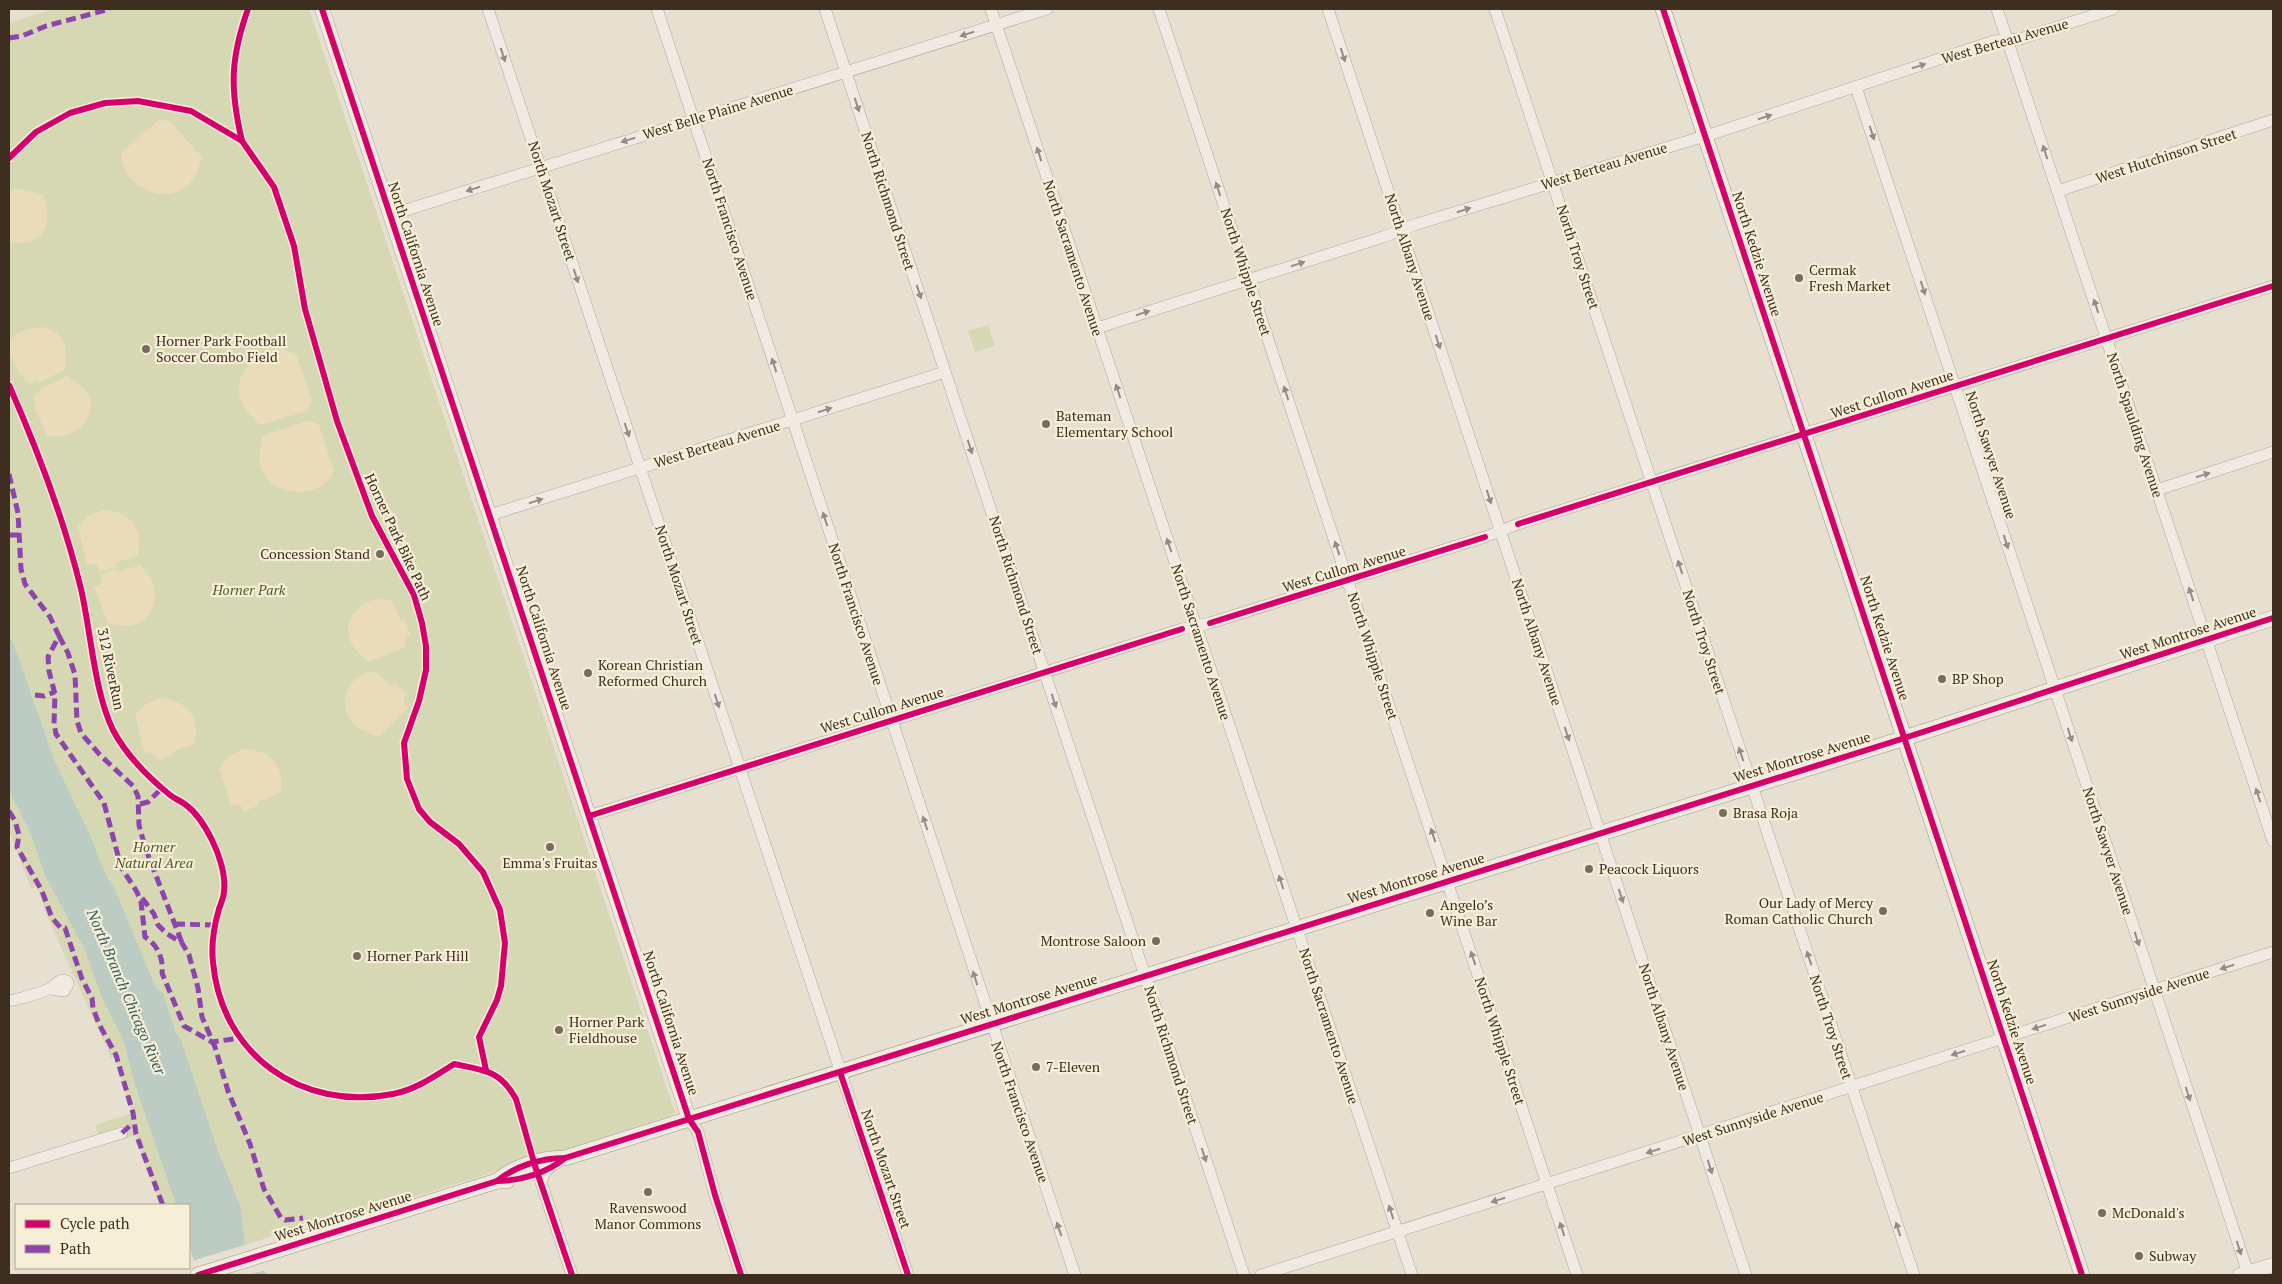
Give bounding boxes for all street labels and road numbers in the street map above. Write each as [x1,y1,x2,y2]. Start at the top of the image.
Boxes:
street label: West Berteau Avenue [1939,13,2071,68]
street label: West Belle Plaine Avenue [640,80,795,143]
street label: West Hutchinson Street [2093,123,2240,187]
street label: North Richmond Street [857,129,920,273]
street label: West Berteau Avenue [1538,137,1669,194]
street label: North Mozart Street [524,138,581,264]
street label: North Francisco Avenue [699,155,762,302]
street label: North Sacramento Avenue [1039,177,1108,338]
street label: North California Avenue [384,179,449,329]
street label: North Kedzie Avenue [1728,189,1787,319]
street label: North Albany Avenue [1381,191,1440,323]
street label: North Troy Street [1553,202,1605,312]
street label: North Whipple Street [1217,205,1276,339]
street label: North Spaulding Avenue [2103,350,2168,500]
street label: West Cullom Avenue [1828,365,1956,422]
street label: North Sawyer Avenue [1962,388,2021,521]
street label: West Berteau Avenue [651,415,782,472]
street label: Horner Park Bike Path [361,470,436,603]
street label: North Richmond Street [985,513,1048,657]
street label: North Mozart Street [651,522,708,648]
street label: North Francisco Avenue [825,540,888,687]
street label: West Cullom Avenue [1280,541,1408,596]
street label: North Sacramento Avenue [1167,561,1236,722]
street label: North California Avenue [512,563,577,713]
street label: North Kedzie Avenue [1856,573,1915,703]
street label: North Albany Avenue [1508,576,1567,708]
street label: North Troy Street [1679,587,1731,697]
street label: North Whipple Street [1344,589,1403,723]
street label: West Montrose Avenue [2117,601,2259,664]
street label: 312 RiverRun [94,626,130,712]
street label: West Cullom Avenue [818,682,946,737]
street label: West Montrose Avenue [1731,727,1873,786]
street label: North Sawyer Avenue [2079,784,2138,917]
street label: West Montrose Avenue [1345,848,1487,907]
street label: North Sacramento Avenue [1295,945,1364,1106]
street label: North California Avenue [639,948,704,1098]
street label: North Kedzie Avenue [1983,957,2042,1087]
street label: North Albany Avenue [1635,961,1694,1093]
street label: West Sunnyside Avenue [2066,963,2212,1026]
street label: West Montrose Avenue [958,969,1100,1028]
street label: North Troy Street [1806,972,1858,1082]
street label: North Whipple Street [1471,974,1530,1108]
street label: North Richmond Street [1140,983,1203,1127]
street label: North Francisco Avenue [987,1039,1054,1185]
street label: West Sunnyside Avenue [1680,1087,1826,1150]
street label: North Mozart Street [857,1107,916,1232]
street label: West Montrose Avenue [272,1186,414,1245]

